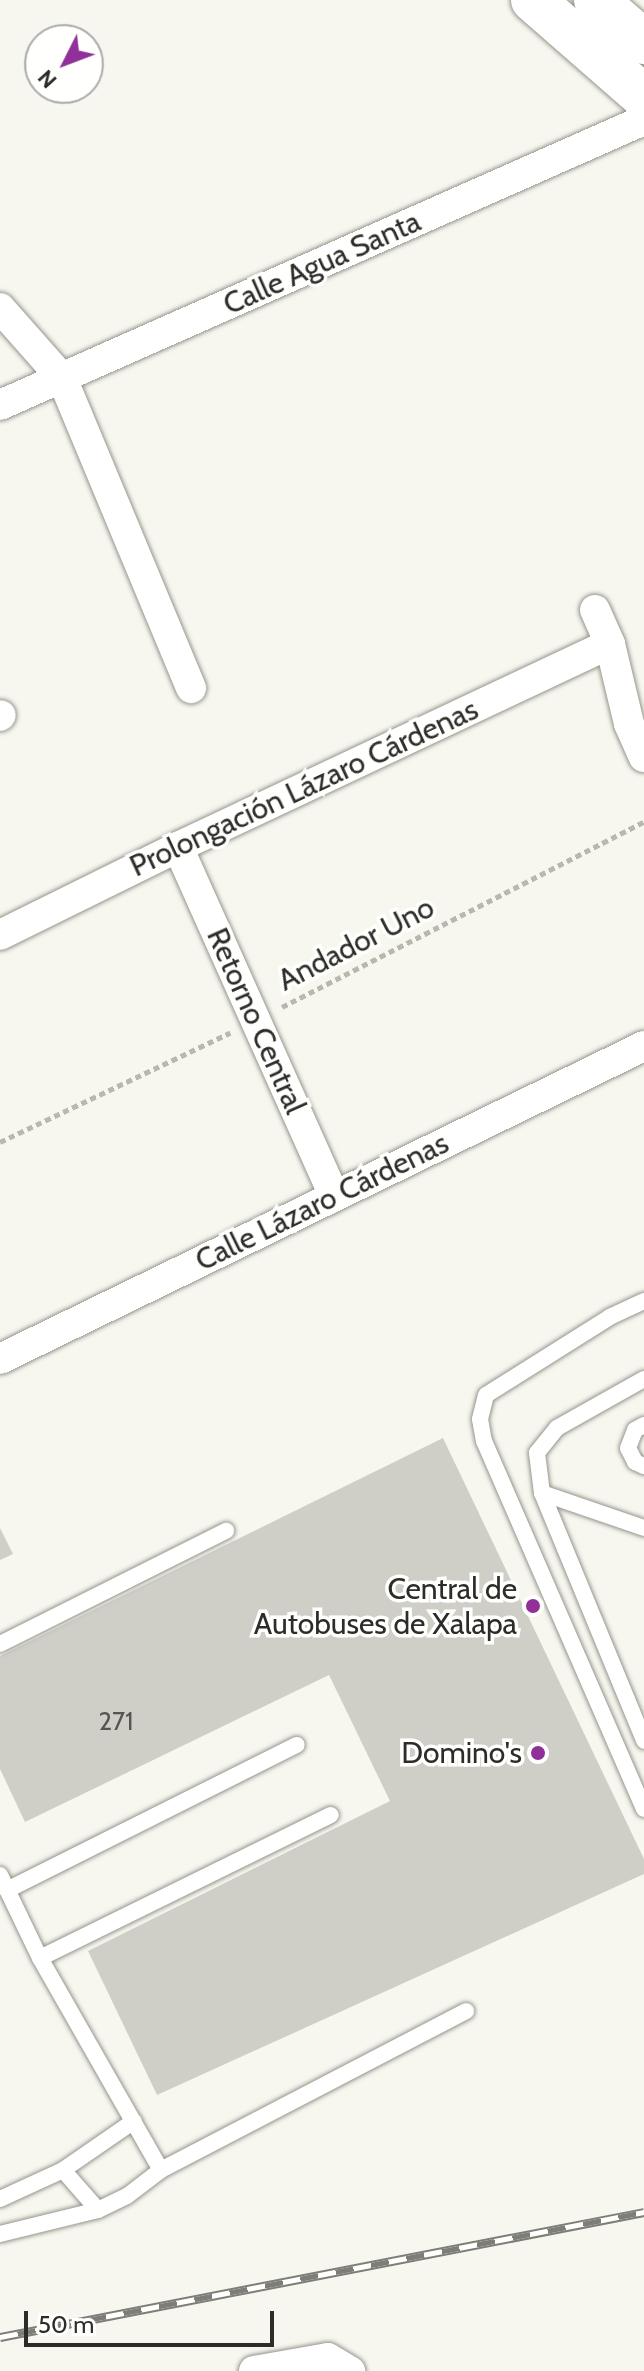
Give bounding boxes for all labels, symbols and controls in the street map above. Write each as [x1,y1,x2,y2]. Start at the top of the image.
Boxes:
north arrow [24,24,104,104]
text: N [32,64,63,94]
street label: Calle Agua Santa [218,203,426,323]
street label: Prolongación Lázaro Cárdenas [124,691,484,885]
street label: Andador Uno [272,889,440,999]
street label: Retorno Central [199,922,313,1120]
street label: Calle Lázaro Cárdenas [190,1125,454,1279]
place label: Central de Autobuses de Xalapa [254,1571,517,1642]
marker: Central de Autobuses de Xalapa [524,1597,542,1615]
house number: 271 [98,1706,134,1738]
place label: Domino's [401,1735,522,1771]
marker: Domino's [529,1744,547,1762]
scale bar [28,2295,278,2345]
text: 50 m [38,2310,94,2339]

